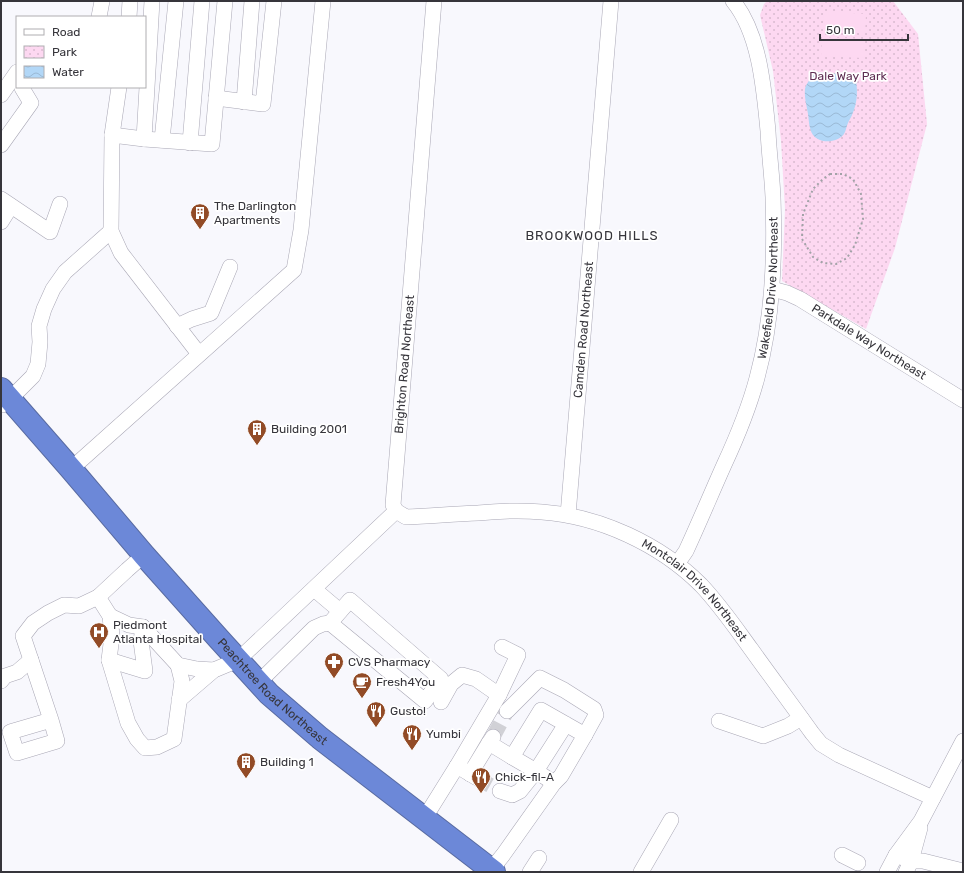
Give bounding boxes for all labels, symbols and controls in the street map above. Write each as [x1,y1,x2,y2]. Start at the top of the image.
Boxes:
legend [16,16,146,88]
scale bar [820,16,908,42]
text: 50 m [826,23,854,37]
text: Road [52,25,80,39]
text: Park [52,45,78,59]
text: Water [52,65,84,79]
park label: Dale Way Park [809,69,887,83]
place label: The Darlington Apartments [214,199,296,227]
building icon: The Darlington Apartments [189,202,211,230]
street label: Wakefield Drive Northeast [755,217,781,360]
district label: BROOKWOOD HILLS [525,228,659,243]
street label: Camden Road Northeast [571,261,596,398]
street label: Brighton Road Northeast [392,294,417,434]
street label: Parkdale Way Northeast [809,301,929,383]
building icon: Building 2001 [246,418,268,446]
place label: Building 2001 [271,422,347,436]
street label: Montclair Drive Northeast [639,536,750,644]
place label: Piedmont Atlanta Hospital [113,618,202,646]
hospital icon: Piedmont Atlanta Hospital [88,621,110,649]
street label: Peachtree Road Northeast [215,635,330,748]
pharmacy icon: CVS Pharmacy [323,651,345,679]
place label: CVS Pharmacy [348,655,431,669]
cafe icon: Fresh4You [351,671,373,699]
place label: Fresh4You [376,675,435,689]
restaurant icon: Gusto! [365,700,387,728]
place label: Gusto! [390,704,426,718]
restaurant icon: Yumbi [401,723,423,751]
place label: Yumbi [426,727,461,741]
building icon: Building 1 [235,751,257,779]
place label: Building 1 [260,755,314,769]
restaurant icon: Chick-fil-A [470,766,492,794]
place label: Chick-fil-A [495,770,554,784]

